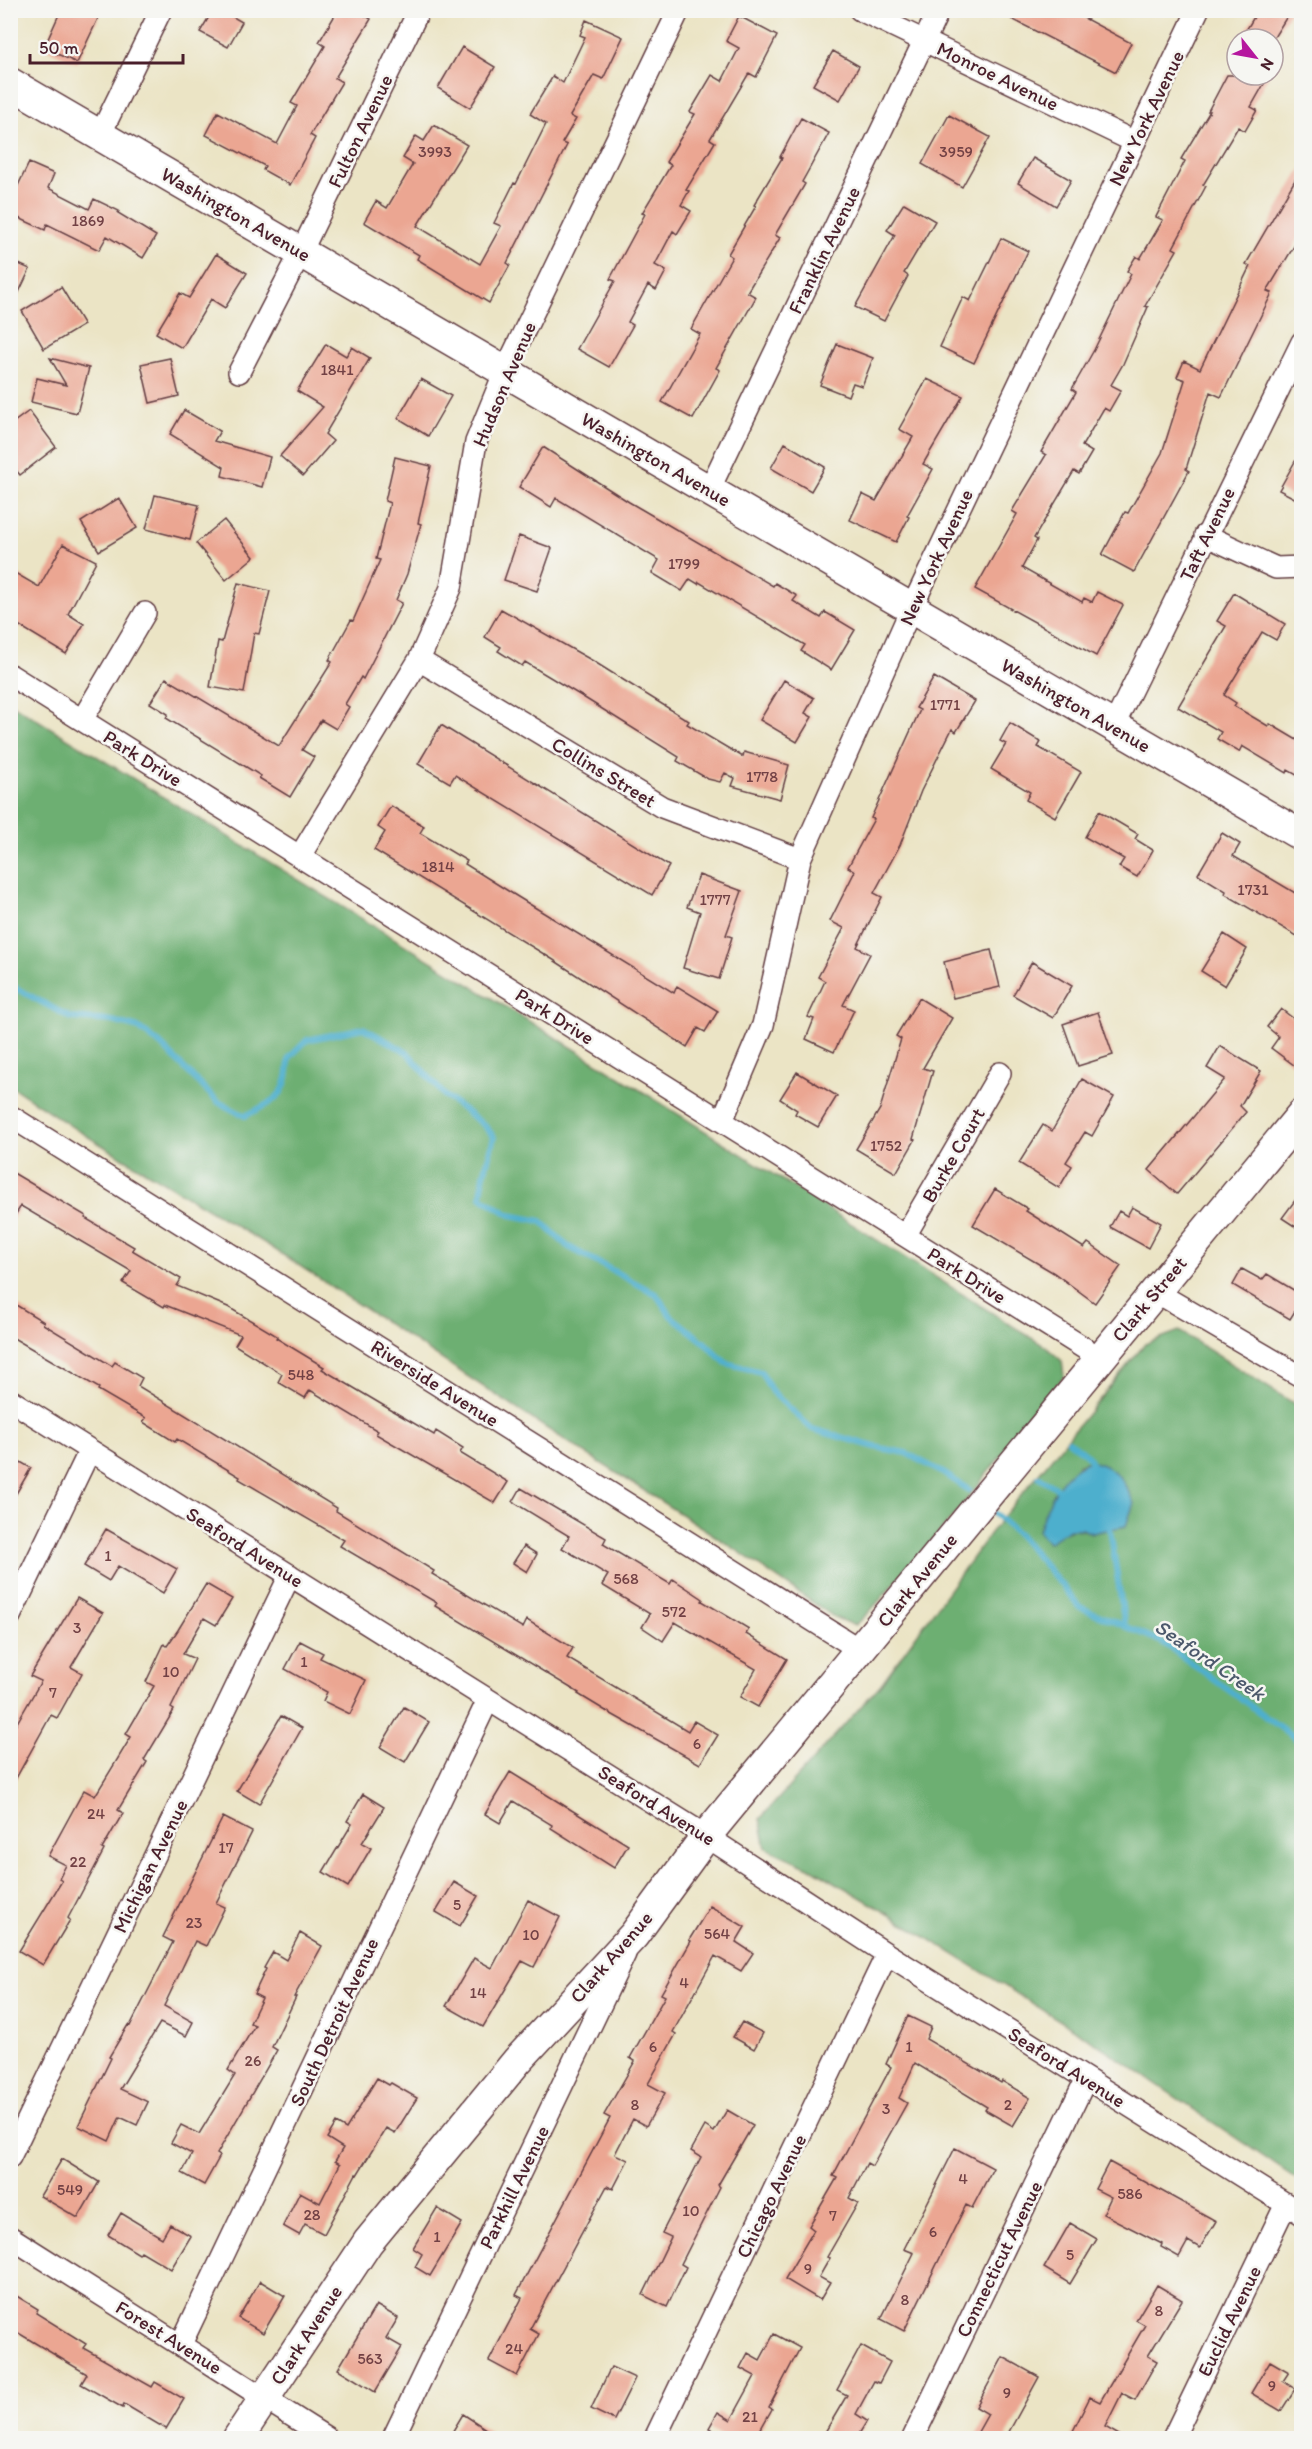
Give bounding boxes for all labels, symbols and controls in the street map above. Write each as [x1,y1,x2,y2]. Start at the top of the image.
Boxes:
scale bar [30,27,183,65]
north arrow [1225,27,1285,87]
street label: Monroe Avenue [933,36,1063,116]
text: 50 m [39,37,79,59]
street label: New York Avenue [1103,46,1189,190]
text: N [1257,55,1278,74]
street label: Fulton Avenue [322,70,398,192]
house number: 3993 [418,142,452,161]
house number: 3959 [939,142,973,161]
street label: Washington Avenue [157,161,315,267]
street label: Franklin Avenue [783,182,865,318]
house number: 1869 [71,211,105,230]
street label: Hudson Avenue [467,318,541,450]
house number: 1841 [320,360,354,379]
street label: Washington Avenue [577,406,735,512]
street label: Taft Avenue [1174,483,1240,585]
street label: New York Avenue [894,485,978,629]
house number: 1799 [668,554,700,573]
street label: Washington Avenue [997,652,1155,758]
house number: 1771 [930,695,961,714]
street label: Park Drive [99,724,187,792]
street label: Collins Street [547,731,661,813]
house number: 1778 [746,767,778,786]
house number: 1814 [421,857,455,876]
house number: 1731 [1237,880,1269,899]
house number: 1777 [699,890,731,909]
street label: Park Drive [511,982,599,1050]
street label: Burke Court [916,1103,990,1207]
house number: 1752 [870,1136,903,1155]
street label: Park Drive [923,1241,1011,1309]
street label: Clark Street [1106,1251,1192,1347]
street label: Riverside Avenue [367,1334,503,1432]
house number: 548 [288,1365,315,1384]
street label: Seaford Avenue [182,1501,308,1593]
street label: Clark Avenue [872,1528,962,1632]
house number: 1 [104,1546,112,1565]
house number: 568 [613,1569,639,1588]
house number: 572 [662,1602,687,1621]
water label: Seaford Creek [1151,1614,1271,1706]
house number: 3 [73,1618,82,1637]
house number: 1 [300,1652,308,1671]
house number: 10 [162,1662,180,1681]
house number: 7 [49,1683,57,1702]
house number: 6 [693,1734,701,1753]
street label: Seaford Avenue [594,1759,720,1851]
street label: Michigan Avenue [107,1795,193,1937]
house number: 24 [87,1804,105,1823]
house number: 17 [218,1838,234,1857]
house number: 22 [70,1852,87,1871]
house number: 5 [453,1895,461,1914]
street label: Clark Avenue [565,1906,657,2008]
house number: 23 [185,1913,203,1932]
house number: 564 [704,1924,731,1943]
house number: 10 [522,1925,540,1944]
street label: South Detroit Avenue [284,1934,384,2110]
house number: 4 [679,1973,689,1992]
house number: 14 [469,1983,487,2002]
street label: Seaford Avenue [1004,2021,1130,2113]
house number: 6 [649,2037,657,2056]
house number: 1 [905,2037,913,2056]
house number: 26 [245,2051,261,2070]
house number: 8 [631,2095,640,2114]
house number: 2 [1004,2095,1013,2114]
house number: 3 [882,2099,891,2118]
street label: Parkhill Avenue [474,2121,554,2253]
street label: Chicago Avenue [731,2130,811,2262]
house number: 4 [958,2169,968,2188]
street label: Connecticut Avenue [951,2177,1047,2341]
house number: 549 [57,2180,83,2199]
house number: 586 [1117,2184,1143,2203]
house number: 10 [682,2201,700,2220]
house number: 28 [303,2205,321,2224]
house number: 7 [829,2206,837,2225]
house number: 6 [929,2222,937,2241]
house number: 1 [433,2227,441,2246]
house number: 5 [1066,2245,1074,2264]
house number: 9 [804,2259,812,2278]
street label: Euclid Avenue [1192,2262,1266,2380]
street label: Clark Avenue [265,2281,347,2389]
house number: 8 [901,2290,910,2309]
street label: Forest Avenue [111,2295,227,2379]
house number: 8 [1155,2301,1164,2320]
house number: 24 [505,2339,523,2358]
house number: 563 [357,2349,383,2368]
house number: 9 [1268,2376,1276,2395]
house number: 9 [1003,2383,1011,2402]
house number: 21 [742,2407,758,2426]

